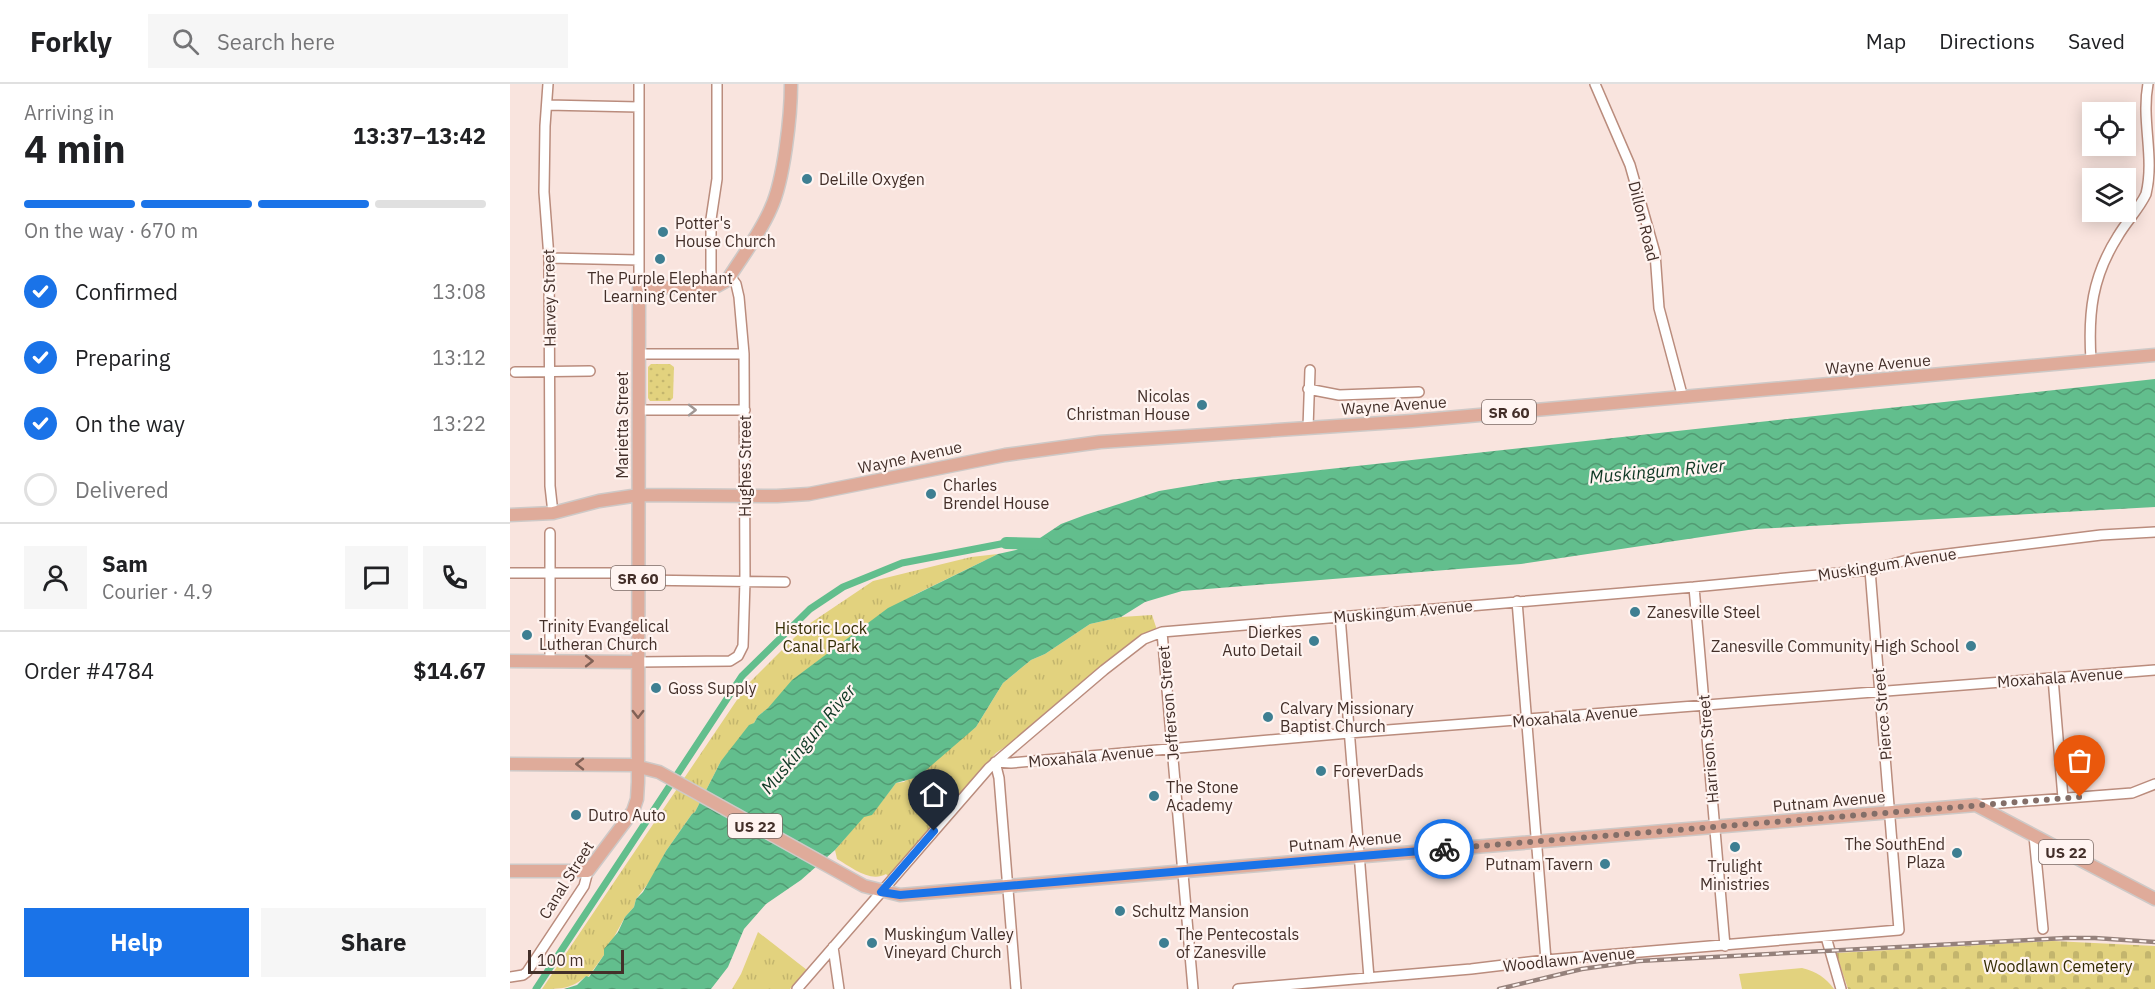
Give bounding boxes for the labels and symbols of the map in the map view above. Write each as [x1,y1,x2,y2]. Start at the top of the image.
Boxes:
place label: DeLille Oxygen [819,169,925,189]
marker: DeLille Oxygen [800,172,814,186]
street label: Dillon Road [1624,179,1664,263]
place label: Potter's House Church [675,213,776,251]
marker: Potter's House Church [656,225,670,239]
street label: Harvey Street [538,249,560,347]
marker: The Purple Elephant Learning Center [653,252,667,266]
place label: The Purple Elephant Learning Center [587,268,733,306]
street label: Wayne Avenue [1825,349,1932,379]
street label: Marietta Street [612,371,632,479]
place label: Nicolas Christman House [1066,386,1190,424]
street label: Wayne Avenue [1341,391,1448,419]
marker: Nicolas Christman House [1195,398,1209,412]
road number: SR 60 [1482,400,1536,424]
one-way arrow [687,404,696,416]
street label: Hughes Street [735,415,755,517]
street label: Wayne Avenue [856,436,964,478]
water label: Muskingum River [1588,454,1726,488]
place label: Charles Brendel House [943,475,1049,513]
marker: Charles Brendel House [924,487,938,501]
street label: Muskingum Avenue [1816,543,1958,585]
road number: SR 60 [611,566,665,590]
street label: Muskingum Avenue [1332,595,1474,627]
place label: Zanesville Steel [1647,602,1760,622]
marker: Zanesville Steel [1628,605,1642,619]
place label: Trinity Evangelical Lutheran Church [539,616,669,654]
park label: Historic Lock Canal Park [775,618,868,656]
place label: Dierkes Auto Detail [1222,622,1302,660]
marker: Trinity Evangelical Lutheran Church [520,628,534,642]
marker: Dierkes Auto Detail [1307,634,1321,648]
place label: Zanesville Community High School [1711,636,1959,656]
marker: Zanesville Community High School [1964,639,1978,653]
street label: Jefferson Street [1153,645,1183,761]
one-way arrow [585,655,594,667]
street label: Moxahala Avenue [1996,663,2124,691]
street label: Pierce Street [1868,667,1896,761]
place label: Goss Supply [668,678,756,698]
water label: Muskingum River [755,679,861,798]
marker: Goss Supply [649,681,663,695]
street label: Harrison Street [1693,694,1723,804]
place label: Calvary Missionary Baptist Church [1280,698,1414,736]
street label: Moxahala Avenue [1511,701,1639,731]
one-way arrow [632,710,644,719]
marker: Calvary Missionary Baptist Church [1261,710,1275,724]
pin [2054,735,2105,797]
street label: Moxahala Avenue [1027,741,1155,771]
one-way arrow [575,758,584,771]
place label: ForeverDads [1333,761,1424,781]
marker: ForeverDads [1314,764,1328,778]
pin [908,769,959,831]
place label: The Stone Academy [1166,777,1239,815]
street label: Putnam Avenue [1772,786,1886,816]
marker: The Stone Academy [1147,789,1161,803]
place label: Dutro Auto [588,805,666,825]
marker: Dutro Auto [569,808,583,822]
road number: US 22 [728,814,782,838]
courier [1414,819,1474,879]
street label: Putnam Avenue [1288,826,1402,856]
place label: The SouthEnd Plaza [1844,834,1945,872]
street label: Canal Street [534,837,598,923]
marker: Trulight Ministries [1728,840,1742,854]
road number: US 22 [2039,840,2093,864]
marker: The SouthEnd Plaza [1950,846,1964,860]
place label: Putnam Tavern [1485,854,1593,874]
place label: Trulight Ministries [1700,856,1770,894]
marker: Putnam Tavern [1598,857,1612,871]
place label: Schultz Mansion [1132,901,1249,921]
marker: Schultz Mansion [1113,904,1127,918]
place label: Muskingum Valley Vineyard Church [884,924,1014,962]
place label: The Pentecostals of Zanesville [1176,924,1299,962]
marker: Muskingum Valley Vineyard Church [865,936,879,950]
marker: The Pentecostals of Zanesville [1157,936,1171,950]
street label: Woodlawn Avenue [1502,942,1636,976]
scale bar [528,947,624,974]
park label: Woodlawn Cemetery [1983,956,2133,976]

